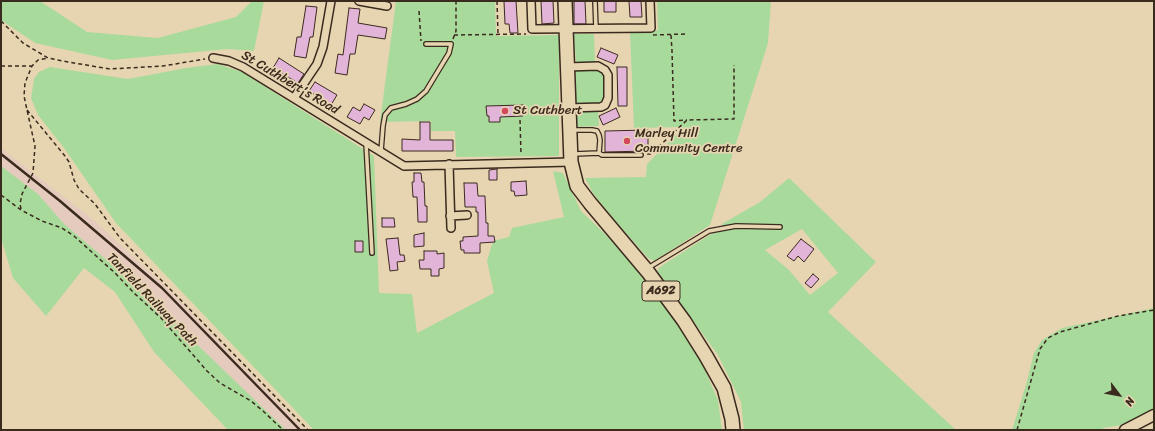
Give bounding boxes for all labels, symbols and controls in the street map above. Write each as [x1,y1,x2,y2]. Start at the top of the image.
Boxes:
street label: St Cuthbert's Road [238,48,342,118]
place label: St Cuthbert [513,103,582,119]
marker: St Cuthbert [500,106,510,116]
place label: Marley Hill Community Centre [635,126,743,157]
marker: Marley Hill Community Centre [622,136,632,146]
street label: Tanfield Railway Path [103,250,201,350]
road number: A692 [642,281,680,301]
north arrow [1099,375,1139,415]
text: N [1120,393,1140,410]

